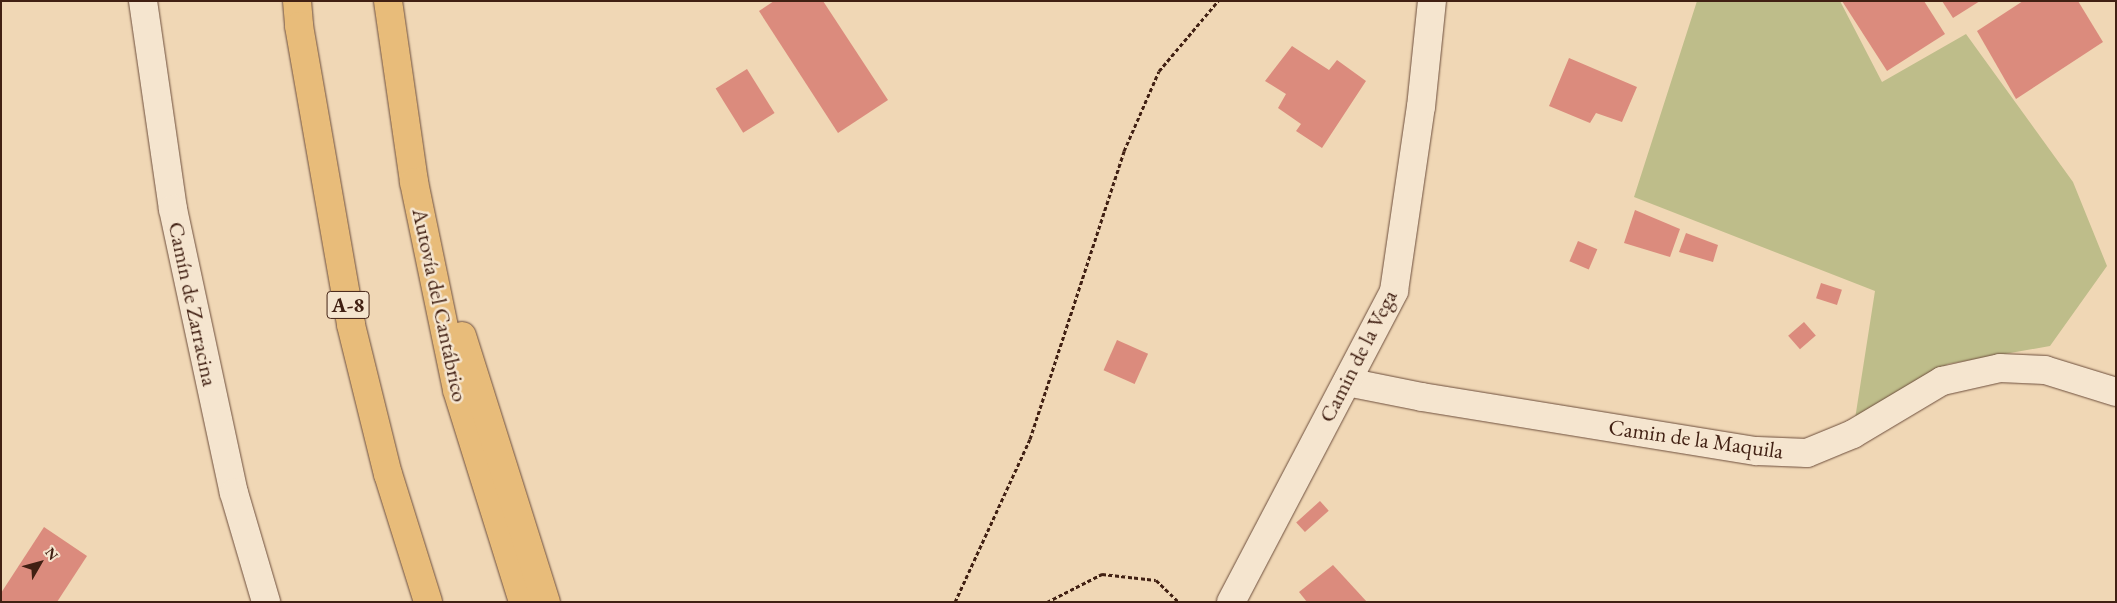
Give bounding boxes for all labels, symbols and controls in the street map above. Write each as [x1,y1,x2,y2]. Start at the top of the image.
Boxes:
street label: Autovía del Cantábrico [407,206,473,404]
street label: Camín de Zarracina [163,219,223,389]
street label: Camin de la Vega [1313,285,1403,427]
road number: A-8 [326,286,370,324]
street label: Camin de la Maquila [1607,414,1785,464]
north arrow [15,538,65,588]
text: N [41,544,62,564]

